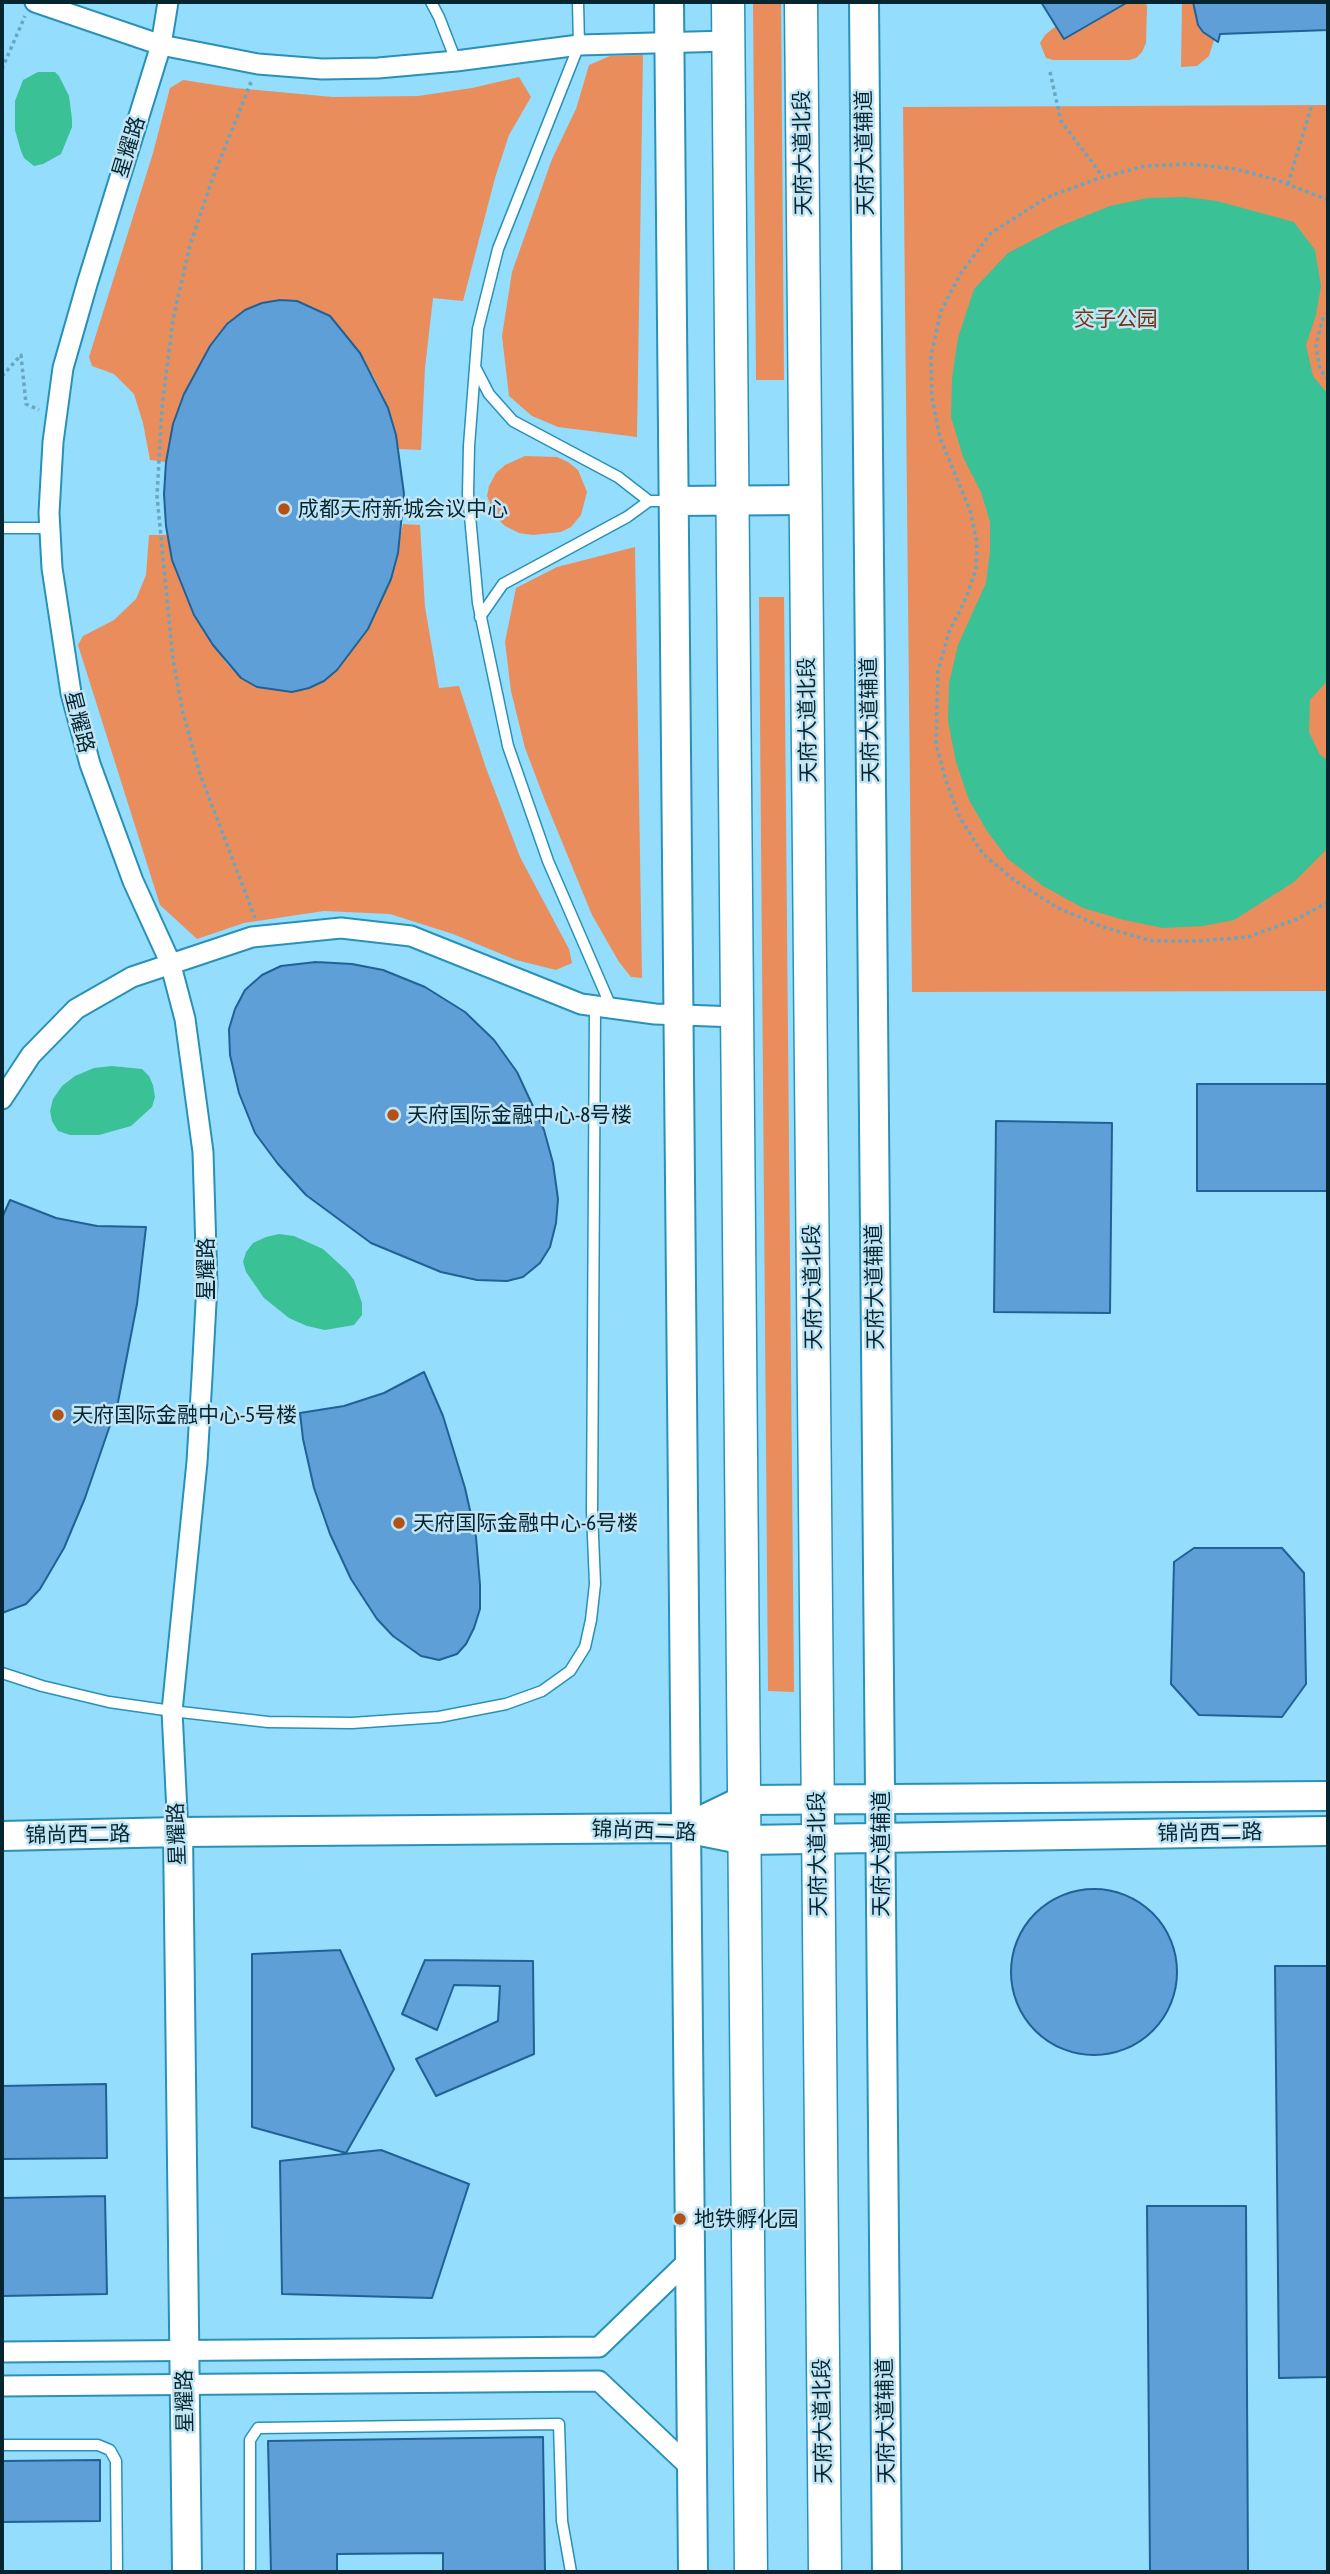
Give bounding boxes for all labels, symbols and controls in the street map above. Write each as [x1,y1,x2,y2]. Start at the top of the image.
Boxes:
street label: 天府大道北段 [789,90,817,216]
street label: 天府大道辅道 [851,90,879,216]
street label: 星耀路 [108,113,150,181]
park label: 交子公园 [1074,306,1158,332]
place label: 成都天府新城会议中心 [298,496,508,522]
marker: 成都天府新城会议中心 [276,501,292,517]
street label: 天府大道北段 [794,657,822,783]
street label: 天府大道辅道 [856,657,884,783]
street label: 星耀路 [59,688,99,756]
place label: 天府国际金融中心-8号楼 [407,1102,632,1128]
marker: 天府国际金融中心-8号楼 [385,1107,401,1123]
street label: 天府大道北段 [799,1224,827,1350]
street label: 天府大道辅道 [861,1224,889,1350]
street label: 星耀路 [193,1238,219,1300]
place label: 天府国际金融中心-5号楼 [72,1402,297,1428]
marker: 天府国际金融中心-5号楼 [50,1407,66,1423]
place label: 天府国际金融中心-6号楼 [413,1510,638,1536]
marker: 天府国际金融中心-6号楼 [391,1515,407,1531]
street label: 天府大道北段 [804,1791,832,1917]
street label: 天府大道辅道 [868,1791,894,1917]
street label: 星耀路 [163,1802,191,1866]
street label: 锦尚西二路 [591,1817,697,1845]
street label: 锦尚西二路 [1157,1819,1263,1847]
street label: 锦尚西二路 [25,1821,131,1849]
place label: 地铁孵化园 [694,2206,799,2232]
marker: 地铁孵化园 [672,2211,688,2227]
street label: 天府大道北段 [809,2358,837,2484]
street label: 天府大道辅道 [872,2358,900,2484]
street label: 星耀路 [172,2369,198,2433]

